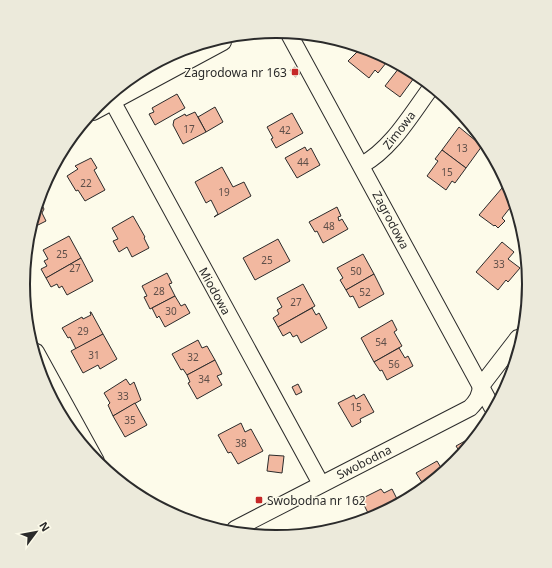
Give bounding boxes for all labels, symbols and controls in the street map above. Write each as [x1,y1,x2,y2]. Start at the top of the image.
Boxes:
place label: Zagrodowa nr 163 [184,64,287,81]
marker: Zagrodowa nr 163 [290,67,300,77]
street label: Zimowa [379,107,419,153]
house number: 17 [183,122,195,136]
house number: 42 [279,123,291,137]
house number: 13 [456,141,468,155]
house number: 44 [297,155,309,169]
house number: 15 [441,165,453,179]
house number: 22 [80,176,92,190]
house number: 19 [218,185,230,199]
street label: Zagrodowa [369,188,413,252]
house number: 48 [323,219,335,233]
house number: 25 [56,247,68,261]
house number: 25 [261,253,273,267]
house number: 33 [493,257,505,271]
house number: 27 [69,261,81,275]
street label: Miodowa [195,264,235,318]
house number: 50 [350,264,362,278]
house number: 28 [153,284,165,298]
house number: 52 [359,285,371,299]
house number: 27 [290,295,302,309]
house number: 30 [165,304,177,318]
house number: 29 [77,324,89,338]
house number: 54 [375,335,387,349]
house number: 31 [88,348,100,362]
house number: 32 [187,350,199,364]
house number: 56 [388,357,400,371]
house number: 34 [198,372,210,386]
house number: 33 [117,389,129,403]
house number: 15 [350,400,362,414]
house number: 35 [124,413,136,427]
house number: 38 [235,436,247,450]
street label: Swobodna [334,441,394,483]
place label: Swobodna nr 162 [267,492,366,509]
marker: Swobodna nr 162 [254,495,264,505]
north arrow [16,512,56,552]
text: N [36,519,54,534]

